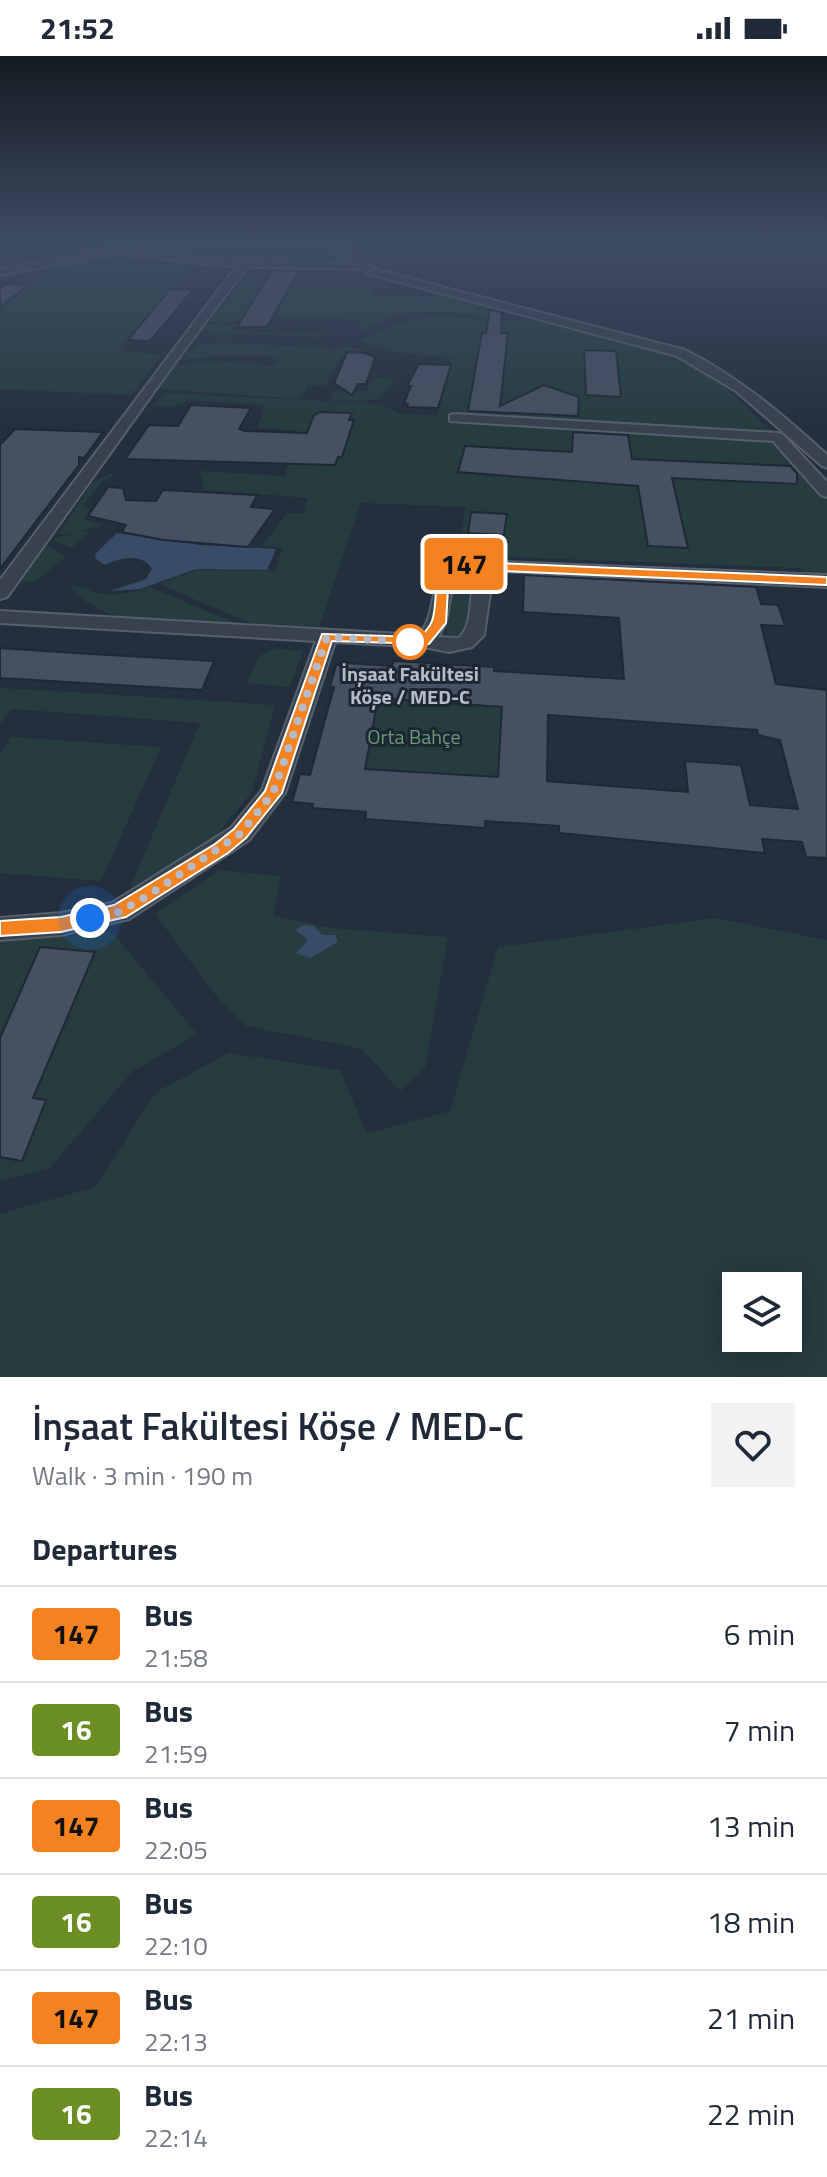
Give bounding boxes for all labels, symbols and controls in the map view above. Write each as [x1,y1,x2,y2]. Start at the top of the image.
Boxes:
text: 21:52 [40,5,115,51]
line badge: 147 [418,538,510,590]
text: 147 [440,542,488,585]
marker: İnşaat Fakültesi Köşe / MED-C [393,625,427,659]
place label: İnşaat Fakültesi Köşe / MED-C [341,658,479,712]
park label: Orta Bahçe [367,721,461,752]
your location [70,898,110,938]
map controls [722,1272,802,1352]
button: layers [722,1272,802,1352]
text: İnşaat Fakültesi Köşe / MED-C [32,1397,524,1455]
button: heart [711,1403,795,1487]
text: Walk · 3 min · 190 m [32,1456,253,1495]
text: Departures [32,1526,177,1572]
text: Bus [144,1592,193,1638]
text: 6 min [724,1611,795,1657]
text: 147 [52,1612,100,1655]
text: 21:58 [144,1638,208,1677]
text: Bus [144,1688,193,1734]
text: 7 min [724,1707,795,1753]
text: 16 [60,1708,92,1751]
text: 21:59 [144,1734,208,1773]
text: Bus [144,1784,193,1830]
text: 13 min [707,1803,795,1849]
text: 147 [52,1804,100,1847]
text: 22:05 [144,1830,208,1869]
text: Bus [144,1880,193,1926]
text: 18 min [707,1899,795,1945]
text: 16 [60,1900,92,1943]
text: 22:10 [144,1926,208,1965]
text: Bus [144,1976,193,2022]
text: 21 min [707,1995,795,2041]
text: 147 [52,1996,100,2039]
text: 22:13 [144,2022,208,2061]
text: Bus [144,2072,193,2118]
text: 22 min [707,2091,795,2137]
text: 16 [60,2092,92,2135]
text: 22:14 [144,2118,208,2157]

